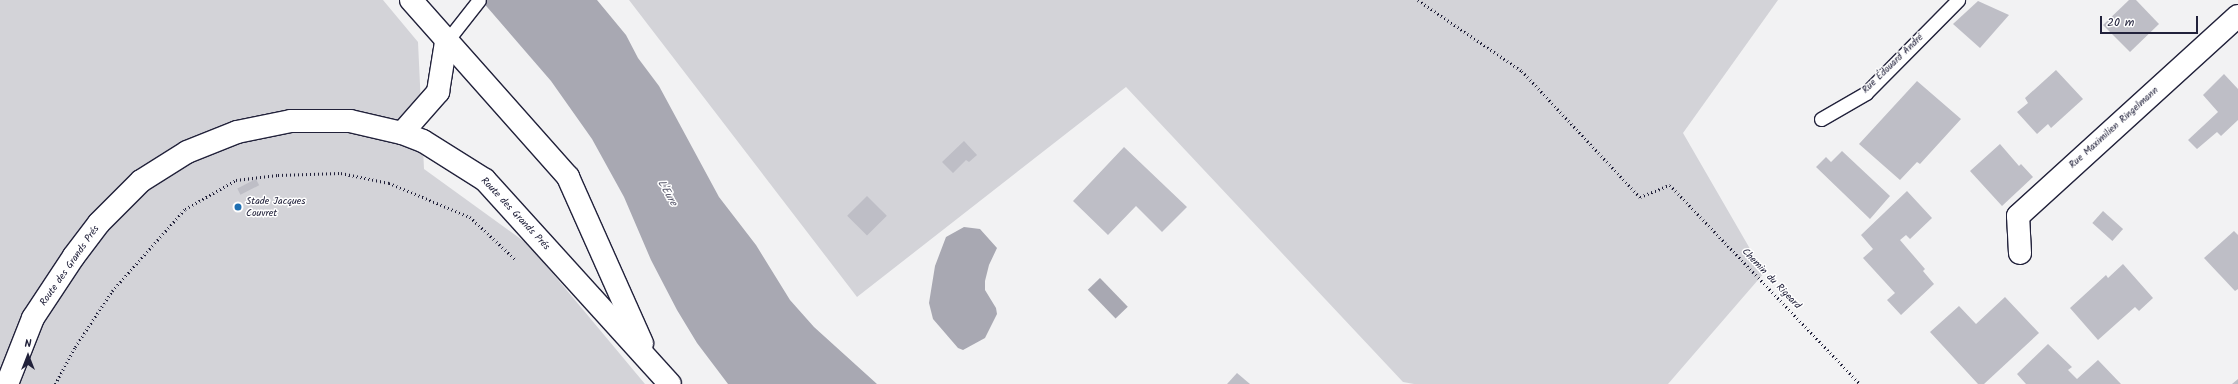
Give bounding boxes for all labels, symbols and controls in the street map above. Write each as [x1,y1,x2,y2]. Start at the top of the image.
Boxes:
scale bar [2102,8,2200,34]
text: 20 m [2107,13,2134,32]
street label: Rue Édouard André [1860,32,1926,96]
street label: Rue Maximilien Ringelmann [2067,85,2161,171]
street label: Route des Grands Prés [478,175,552,253]
water label: L'Eure [654,178,680,208]
place label: Stade Jacques Couvret [246,195,305,218]
marker: Stade Jacques Couvret [233,202,243,212]
street label: Route des Grands Prés [38,223,102,309]
street label: Chemin du Rigeard [1739,246,1803,312]
text: N [25,335,31,353]
north arrow [8,336,48,376]

